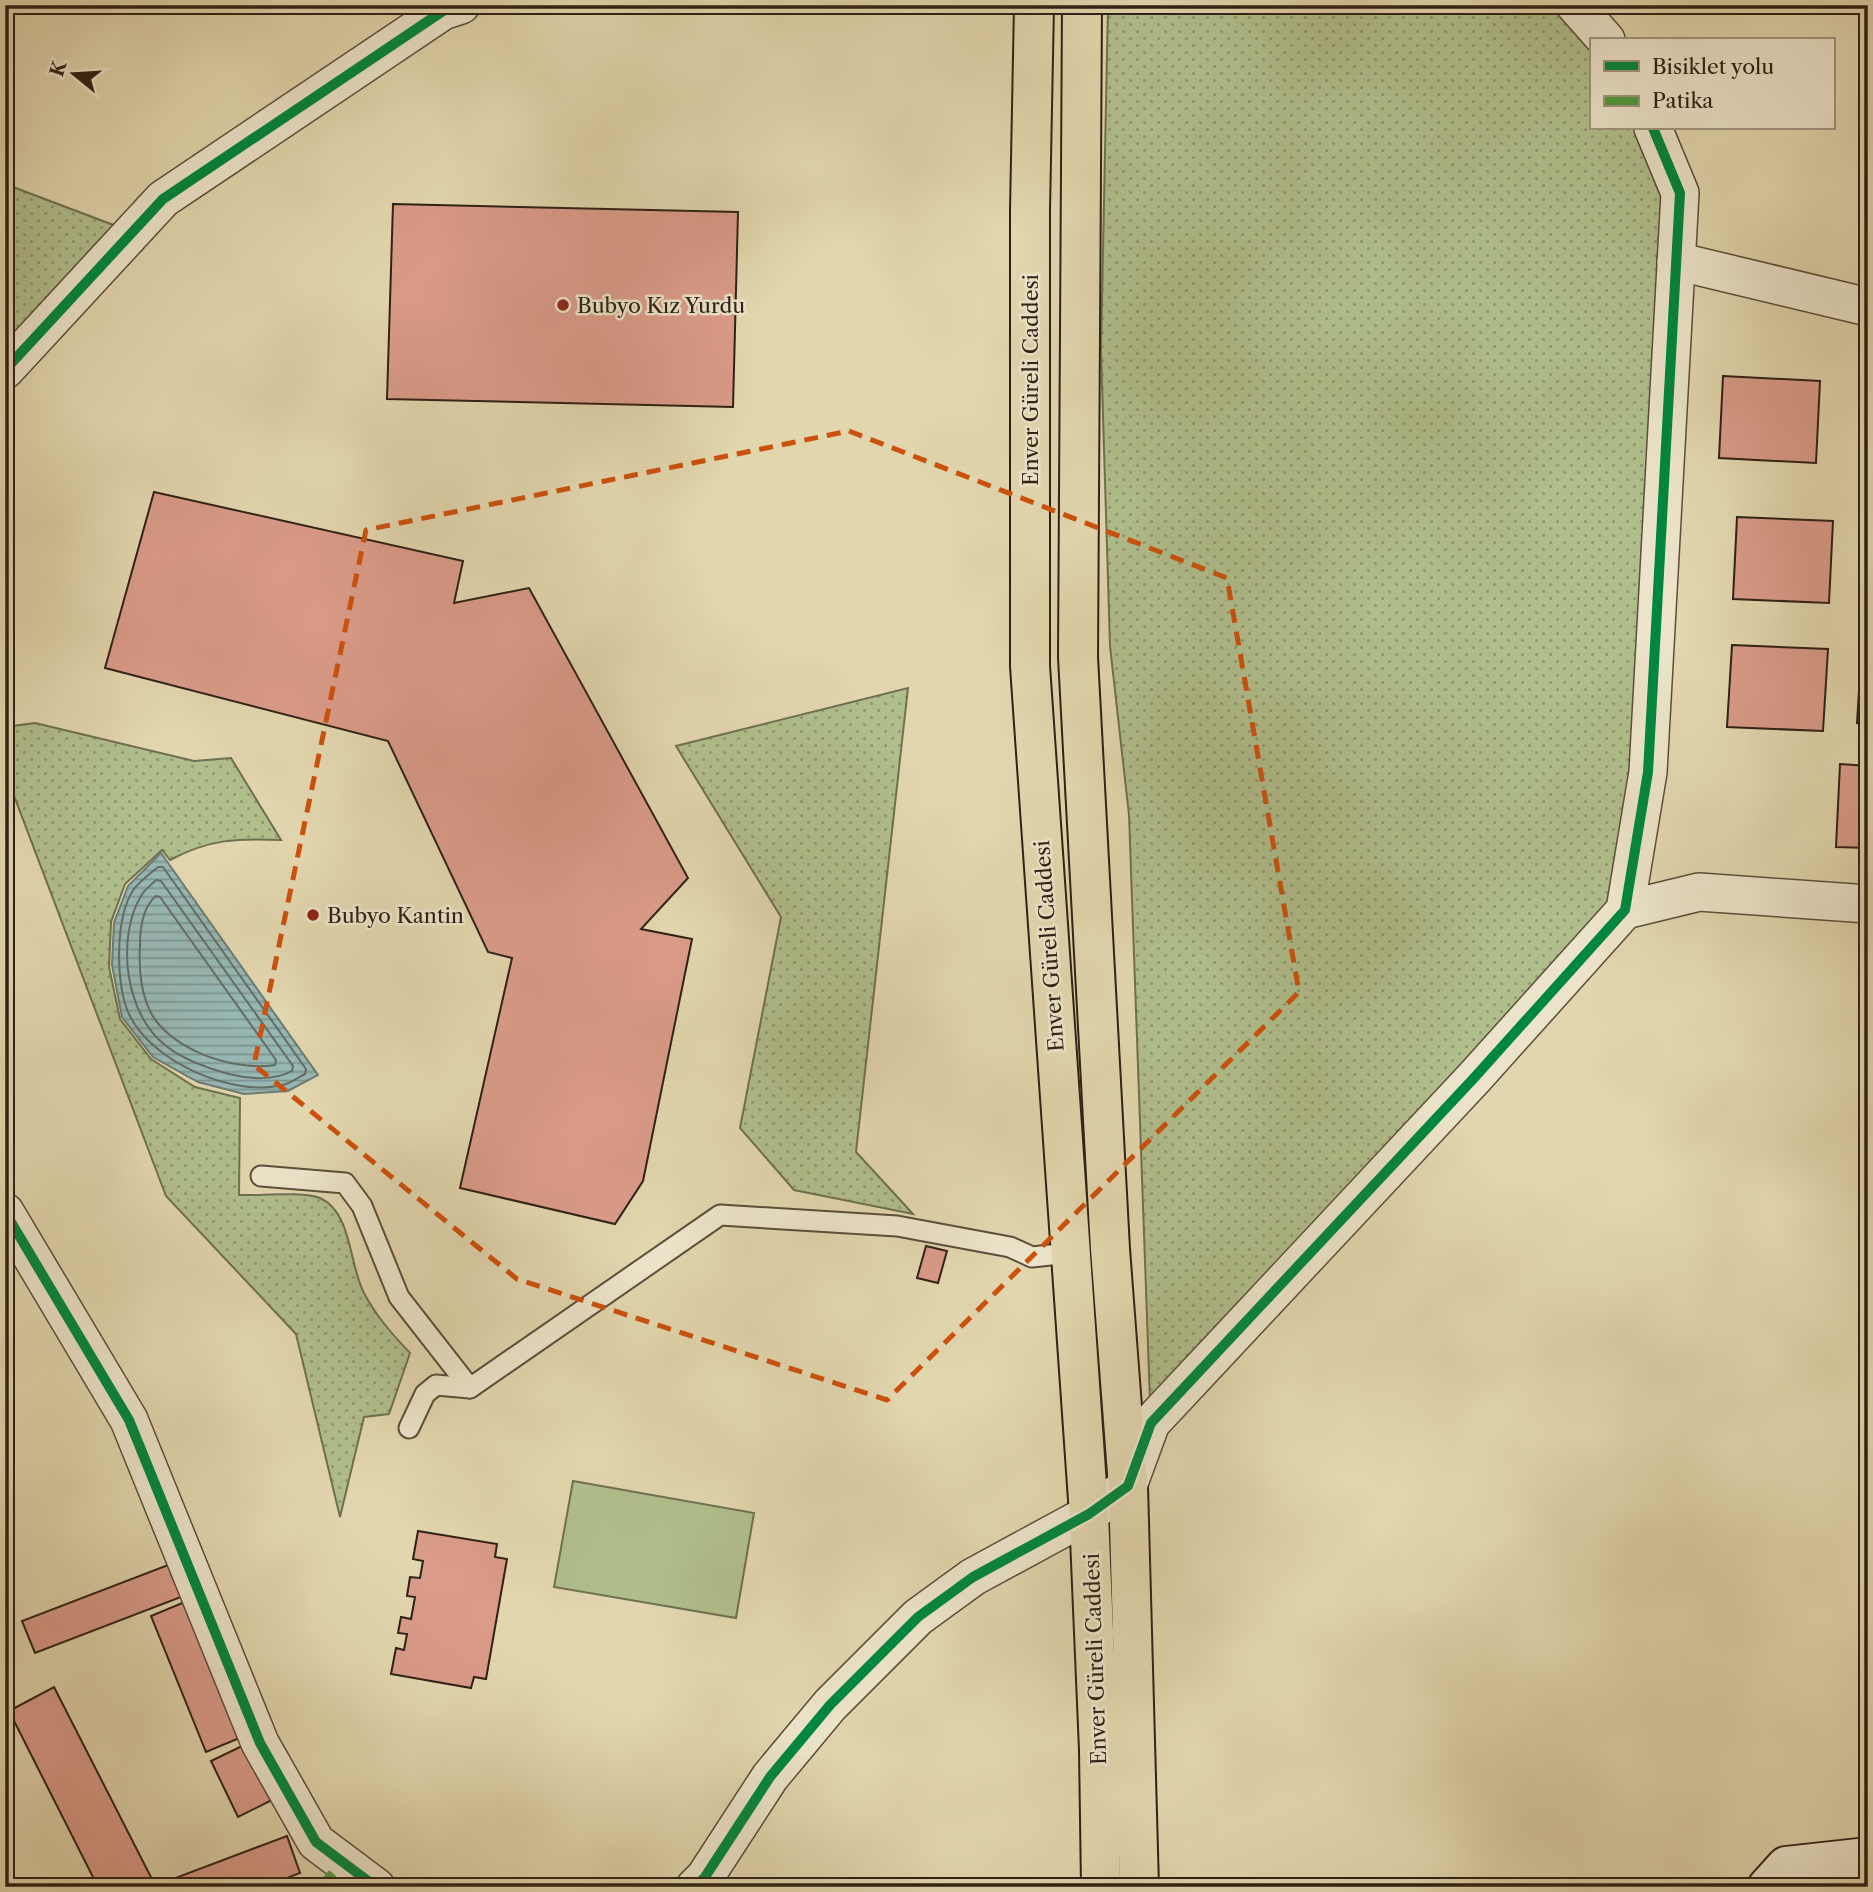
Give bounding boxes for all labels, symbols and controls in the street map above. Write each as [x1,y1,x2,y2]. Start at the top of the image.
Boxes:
north arrow [38,38,108,108]
legend [1590,38,1834,130]
text: Bisiklet yolu [1652,54,1774,79]
text: K [45,57,72,80]
text: Patika [1652,88,1714,113]
street label: Enver Güreli Caddesi [1018,274,1043,486]
place label: Bubyo Kız Yurdu [577,293,745,318]
marker: Bubyo Kız Yurdu [555,297,571,313]
street label: Enver Güreli Caddesi [1029,839,1069,1053]
place label: Bubyo Kantin [327,903,464,928]
marker: Bubyo Kantin [305,907,321,923]
street label: Enver Güreli Caddesi [1079,1553,1111,1765]

